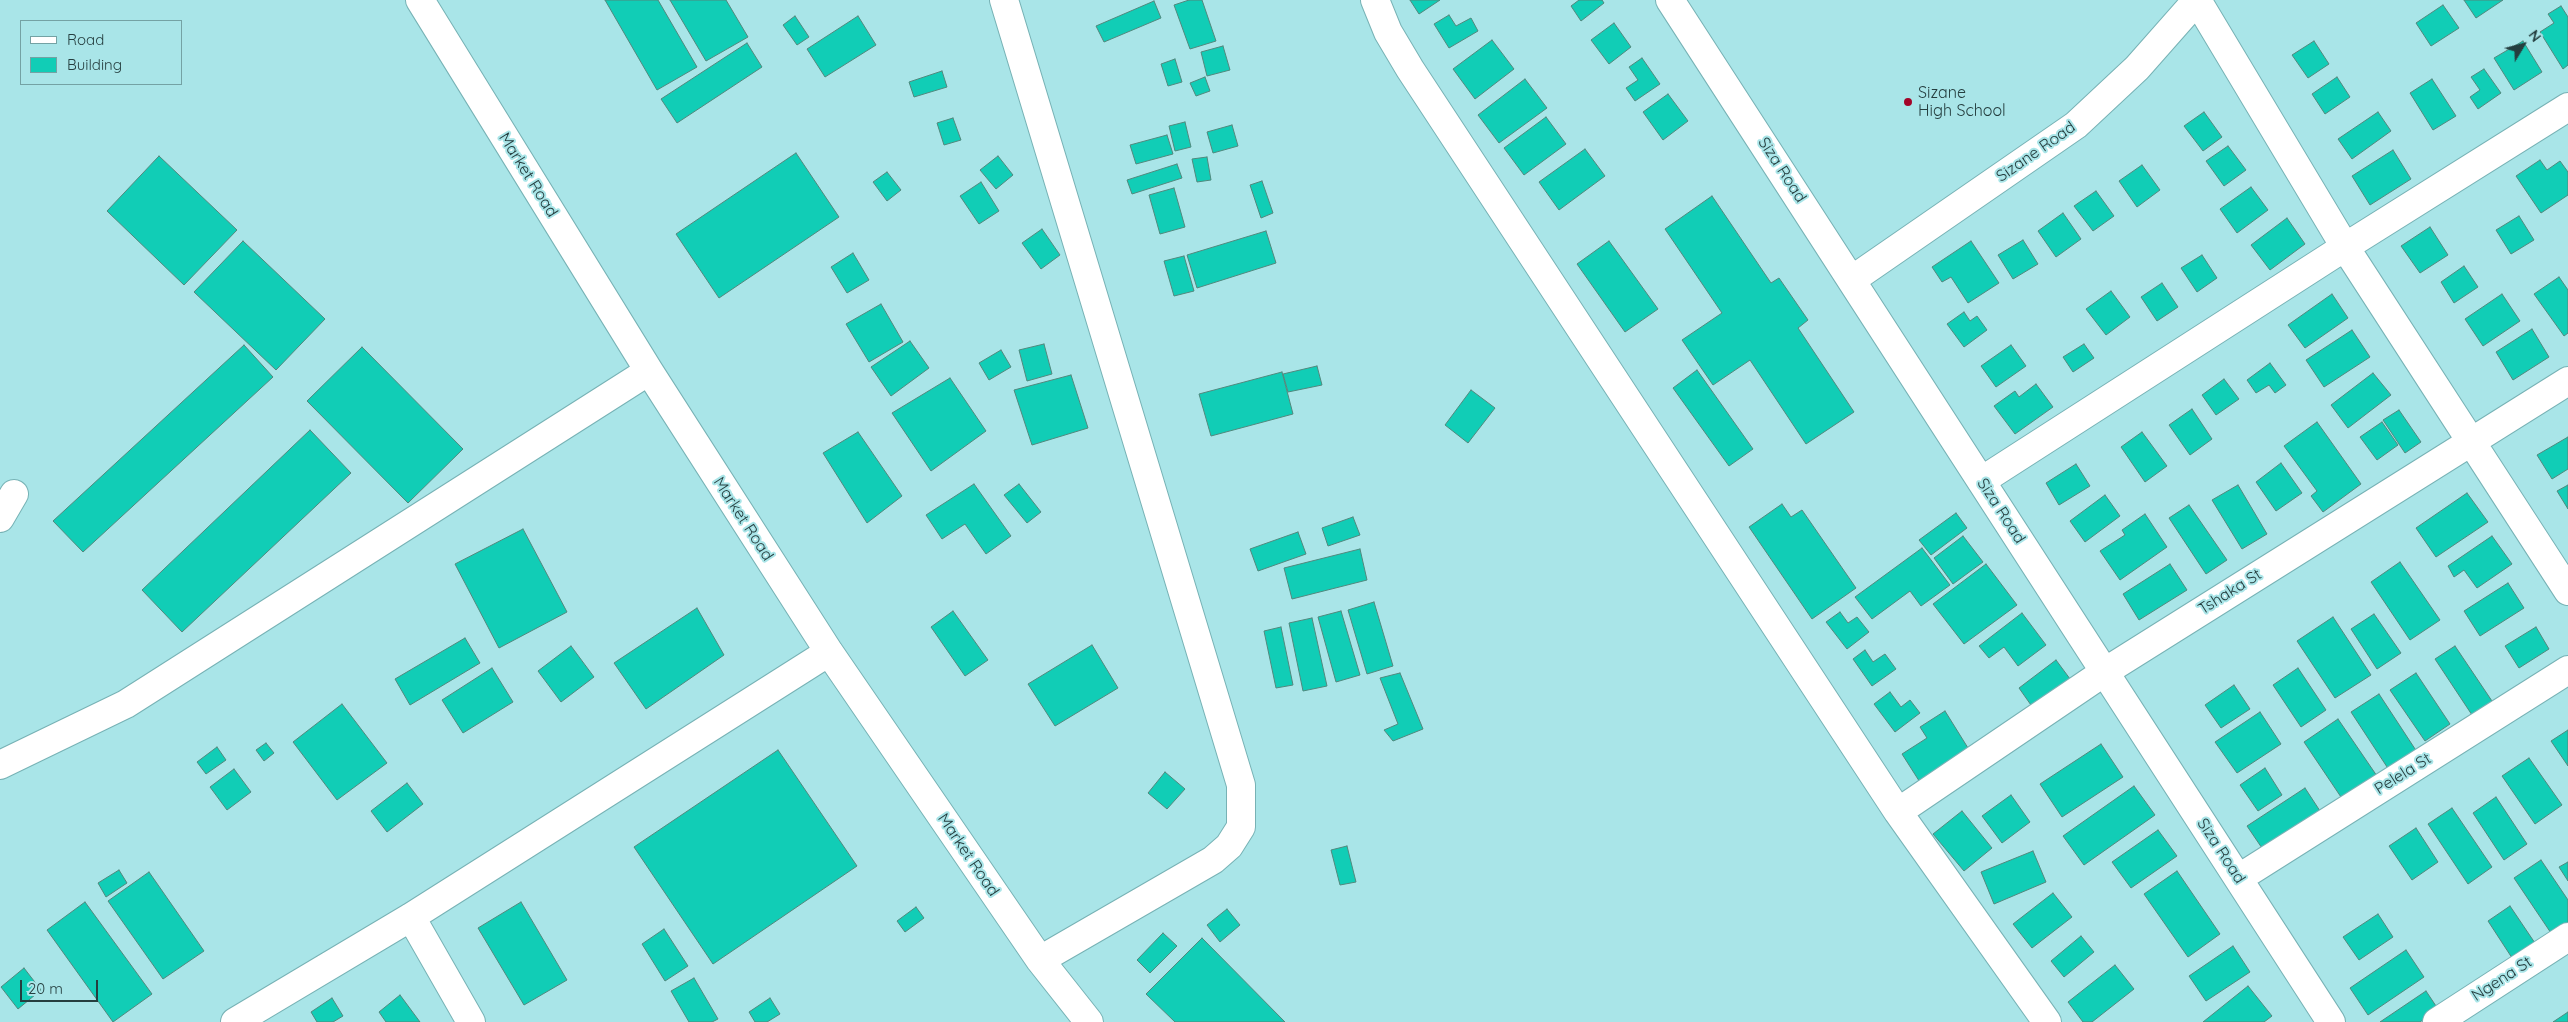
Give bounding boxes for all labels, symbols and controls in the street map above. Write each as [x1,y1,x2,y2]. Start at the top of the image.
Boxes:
legend [20,20,182,85]
north arrow [2498,20,2548,70]
text: N [2525,26,2545,45]
text: Road [67,30,104,49]
text: Building [67,55,122,74]
place label: Sizane High School [1918,83,2006,121]
marker: Sizane High School [1902,96,1914,108]
street label: Sizane Road [1993,118,2079,186]
street label: Market Road [494,129,562,221]
street label: Siza Road [1754,134,1810,206]
street label: Market Road [709,474,777,564]
street label: Siza Road [1973,475,2029,547]
street label: Tshaka St [2195,565,2265,619]
street label: Pelela St [2371,749,2435,799]
street label: Market Road [933,810,1003,900]
street label: Siza Road [2193,815,2249,887]
street label: Ngena St [2468,952,2536,1006]
scale bar [22,970,100,1002]
text: 20 m [28,979,63,998]

